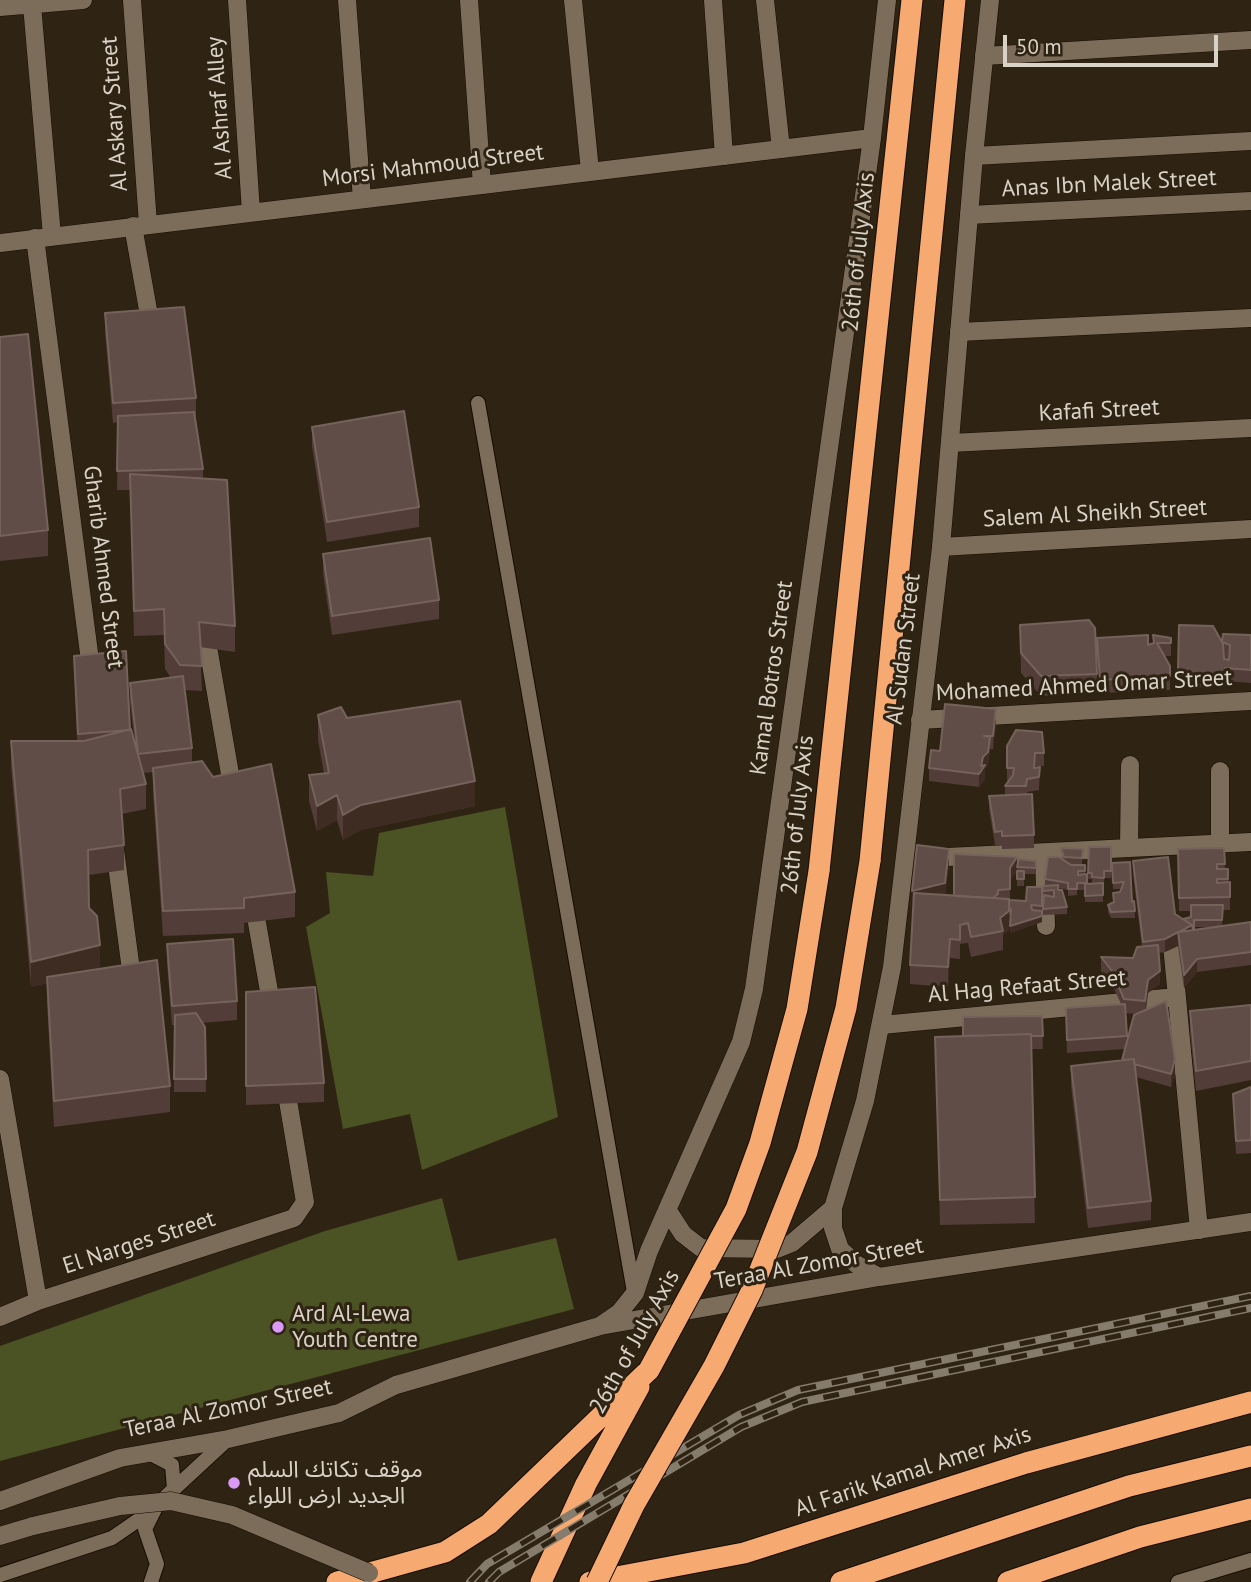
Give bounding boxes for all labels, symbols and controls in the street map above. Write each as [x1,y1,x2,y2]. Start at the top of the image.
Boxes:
scale bar [1006,21,1221,65]
text: 50 m [1016,33,1062,60]
street label: Al Ashraf Alley [201,35,239,181]
street label: Al Askary Street [96,36,134,192]
street label: Morsi Mahmoud Street [321,139,545,193]
street label: Anas Ibn Malek Street [1001,165,1217,203]
street label: 26th of July Axis [837,171,881,333]
street label: Kafafi Street [1038,394,1160,428]
street label: Gharib Ahmed Street [77,464,129,670]
street label: Salem Al Sheikh Street [982,494,1208,534]
street label: Al Sudan Street [881,572,927,726]
street label: Kamal Botros Street [745,579,799,777]
street label: Mohamed Ahmed Omar Street [935,664,1233,708]
street label: 26th of July Axis [776,734,820,896]
street label: Al Hag Refaat Street [927,965,1127,1009]
street label: El Narges Street [59,1205,219,1281]
street label: Teraa Al Zomor Street [712,1232,926,1296]
street label: 26th of July Axis [584,1265,686,1419]
place label: Ard Al-Lewa Youth Centre [292,1300,418,1354]
marker: Ard Al-Lewa Youth Centre [270,1319,286,1335]
street label: Teraa Al Zomor Street [121,1373,335,1445]
street label: Al Farik Kamal Amer Axis [791,1421,1035,1523]
place label: موقف تكاتك السلم الجديد ارض اللواء [248,1456,423,1510]
marker: موقف تكاتك السلم الجديد ارض اللواء [226,1475,242,1491]

